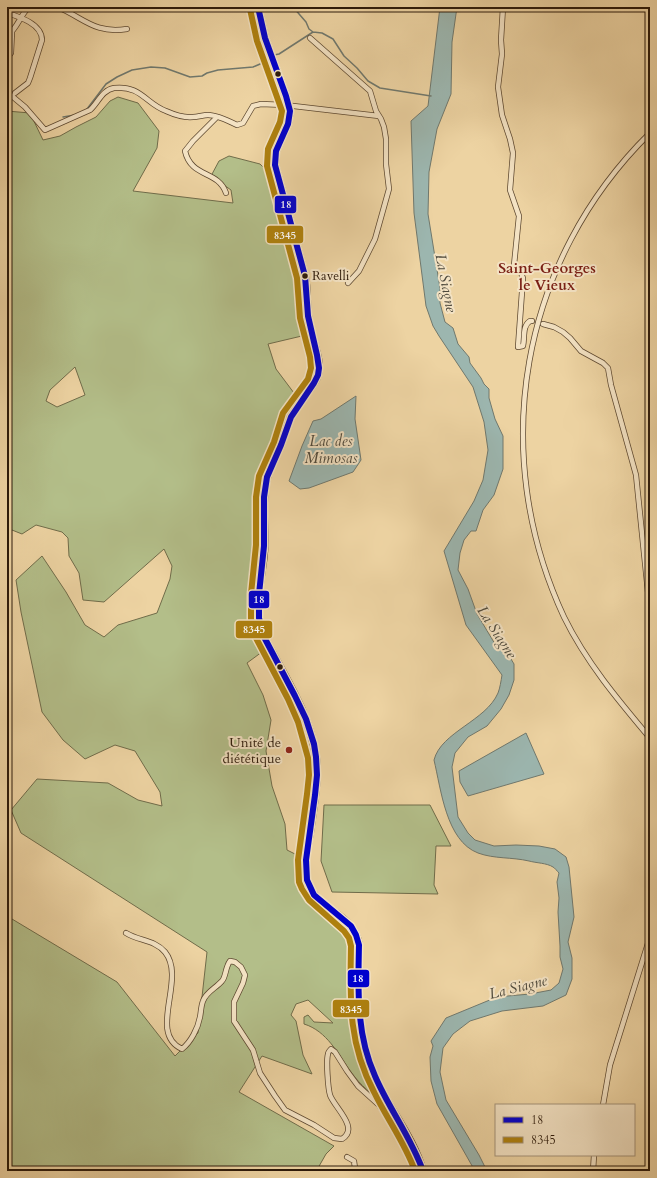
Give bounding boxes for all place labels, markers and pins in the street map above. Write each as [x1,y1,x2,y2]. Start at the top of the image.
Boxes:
unlabelled marker [273,69,283,79]
place label: Ravelli [312,267,350,285]
marker: Ravelli [300,271,310,281]
unlabelled marker [275,662,285,672]
place label: Unité de diététique [223,733,281,768]
marker: Unité de diététique [284,745,294,755]

